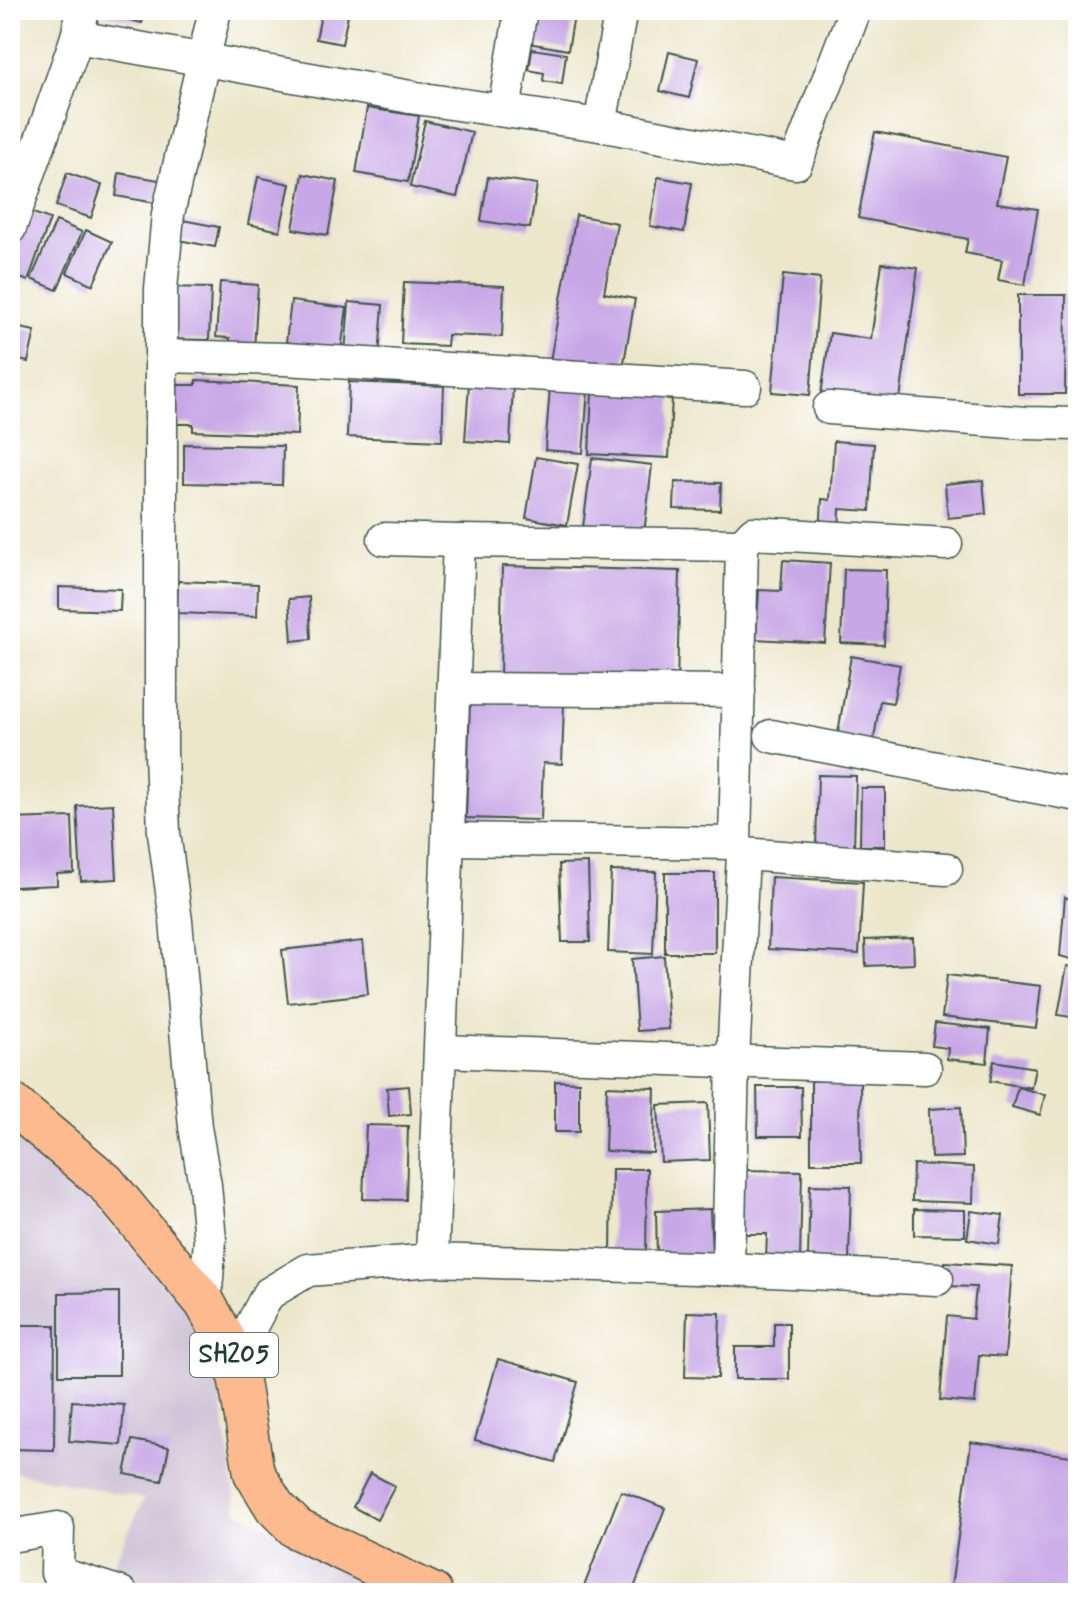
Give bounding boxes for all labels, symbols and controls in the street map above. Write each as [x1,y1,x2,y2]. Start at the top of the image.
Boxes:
road number: SH205 [190,1333,278,1377]

